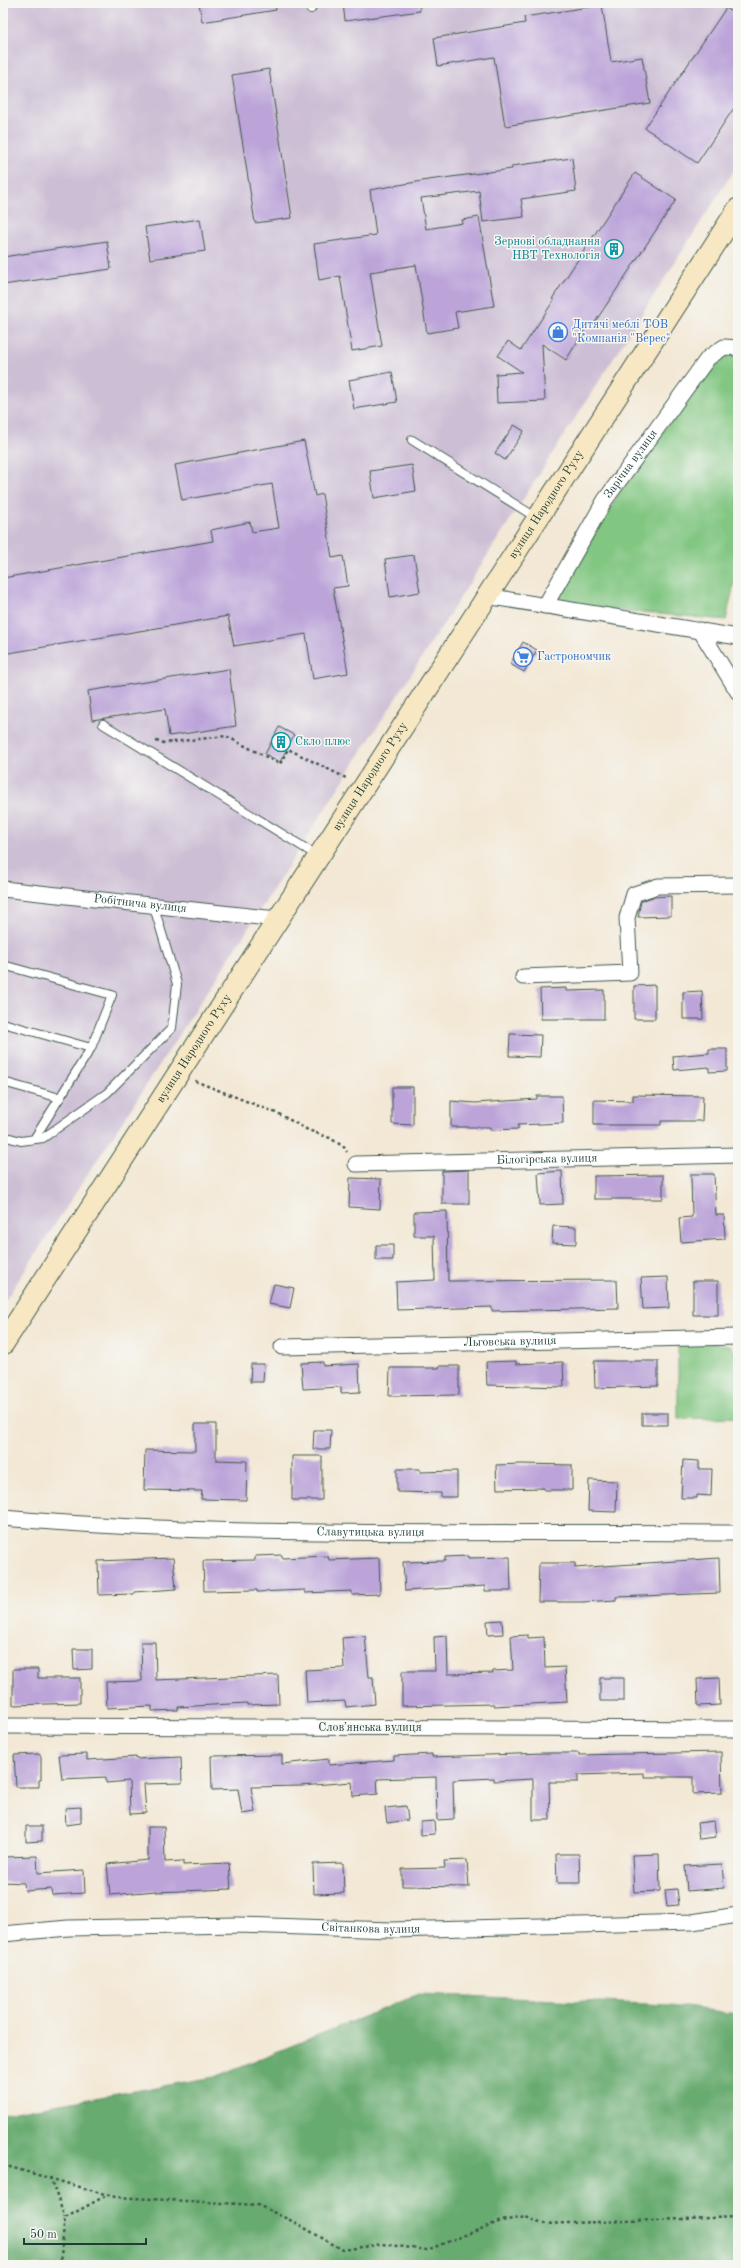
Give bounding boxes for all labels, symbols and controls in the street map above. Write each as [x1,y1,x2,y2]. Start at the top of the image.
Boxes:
place label: Зернові обладнання НВТ Технологія [494,235,600,262]
building icon: Зернові обладнання НВТ Технологія [603,238,625,260]
place label: Дитячі меблі ТОВ "Компанія "Верес" [572,318,670,345]
shop icon: Дитячі меблі ТОВ "Компанія "Верес" [547,321,569,343]
street label: Зарічна вулиця [602,428,660,501]
street label: вулиця Народного Руху [507,448,586,561]
supermarket icon: Гастрономчик [512,646,534,668]
place label: Гастрономчик [537,651,611,663]
street label: вулиця Народного Руху [331,720,410,833]
building icon: Скло плюс [270,731,292,753]
place label: Скло плюс [295,736,350,748]
street label: Робітнича вулиця [93,893,187,915]
street label: вулиця Народного Руху [155,991,234,1105]
street label: Білогірська вулиця [496,1152,597,1167]
street label: Льговська вулиця [463,1335,557,1349]
street label: Славутицька вулиця [317,1526,425,1539]
street label: Словʼянська вулиця [318,1721,422,1734]
street label: Світанкова вулиця [321,1921,420,1936]
scale bar [24,2220,146,2246]
text: 50 m [30,2228,57,2241]

